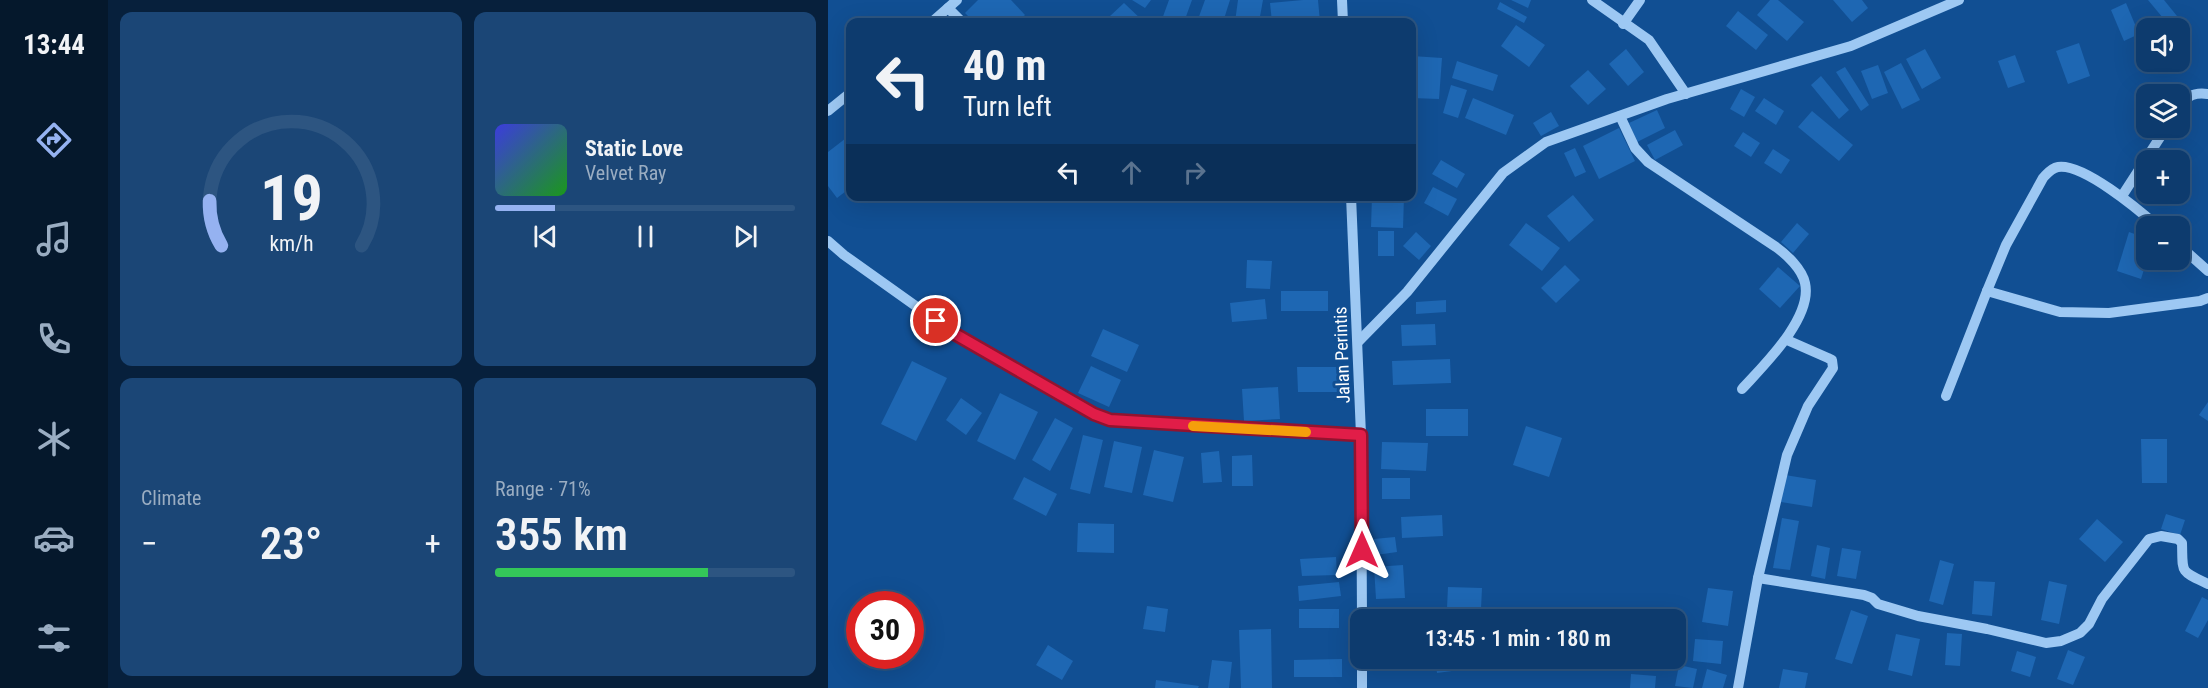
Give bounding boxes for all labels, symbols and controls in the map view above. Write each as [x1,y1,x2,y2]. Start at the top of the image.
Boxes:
map controls [2136,18,2190,270]
button: sound [2136,18,2190,72]
text: 13:44 [23,29,85,61]
text: 40 m [963,41,1046,90]
icon: left [864,42,942,120]
button: layers [2136,84,2190,138]
text: Turn left [963,91,1052,123]
icon: directions [33,119,75,161]
text: Static Love [585,136,683,161]
button: + [2136,150,2190,204]
icon: left [1052,156,1085,189]
icon: ahead [1115,156,1148,189]
icon: right [1178,156,1211,189]
text: Velvet Ray [585,161,666,185]
text: 19 [259,162,323,235]
button: − [2136,216,2190,270]
icon: music [33,218,75,260]
icon: previous [529,220,562,253]
icon: pause [629,220,662,253]
icon: next [729,220,762,253]
text: km/h [269,231,313,256]
pin [910,295,961,346]
icon: arrive [919,304,952,337]
street label: Jalan Perintis [1329,306,1354,404]
icon: phone [33,318,75,360]
icon: climate [33,418,75,460]
text: Range · 71% [495,477,591,501]
text: Climate [141,486,201,510]
text: 355 km [495,508,628,561]
icon: car [33,517,75,559]
text: 23° [260,517,322,570]
position arrow [1330,518,1394,582]
text: − [141,524,158,563]
text: + [425,524,441,563]
speed limit sign: 30 [846,591,924,669]
icon: filters [33,617,75,659]
text: 13:45 · 1 min · 180 m [1425,626,1611,651]

